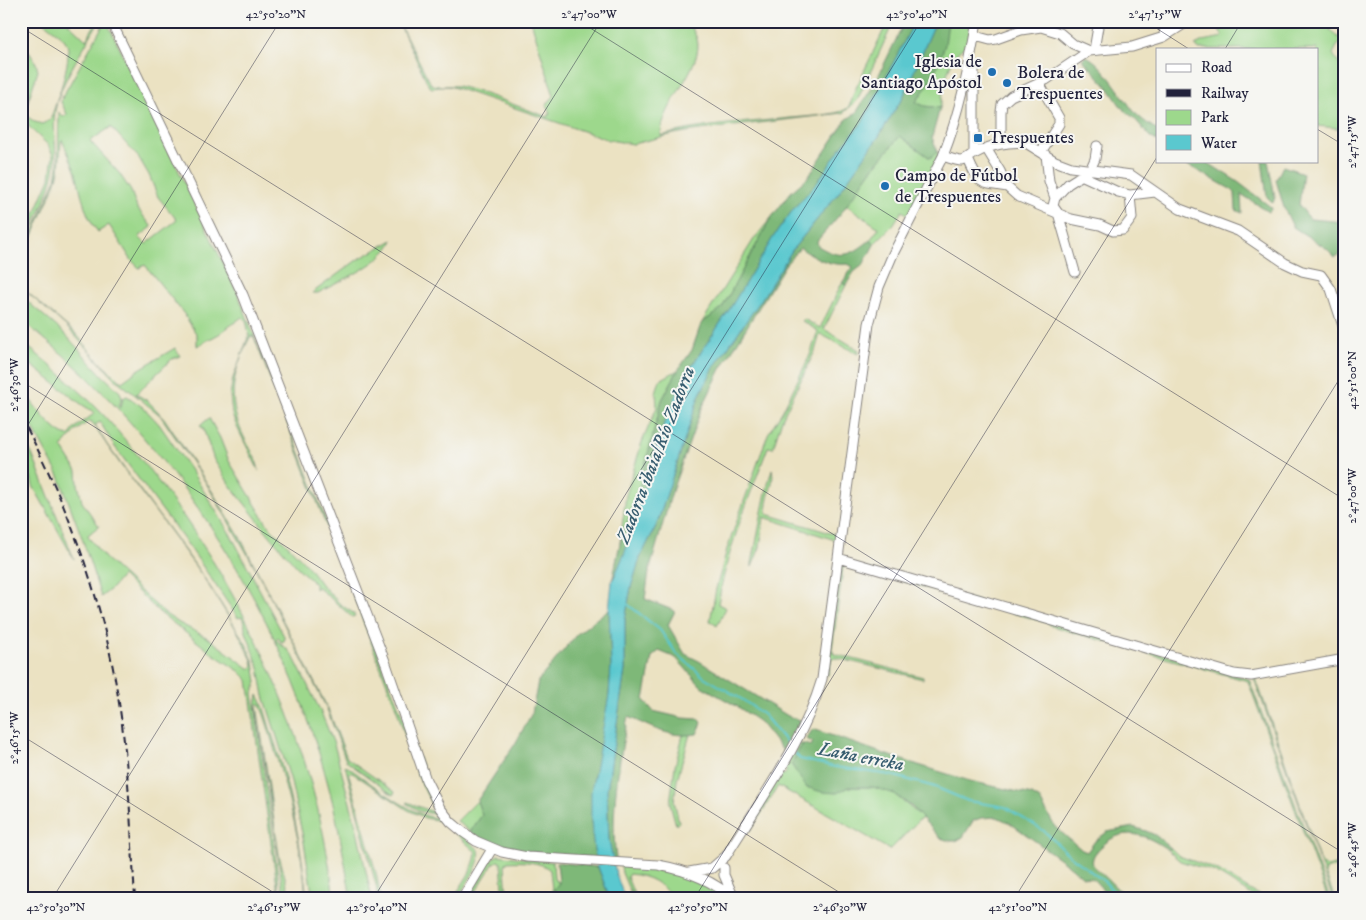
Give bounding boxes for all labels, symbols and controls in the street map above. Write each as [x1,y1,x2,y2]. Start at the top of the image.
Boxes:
text: 42°50'20"N [246,7,306,22]
text: 2°47'00"W [561,7,618,22]
text: 42°50'40"N [886,7,948,22]
text: 2°47'15"W [1129,7,1182,22]
legend [1156,48,1318,162]
place label: Iglesia de Santiago Apóstol [861,51,983,94]
text: Road [1201,58,1233,77]
place label: Bolera de Trespuentes [1017,62,1103,105]
marker: Iglesia de Santiago Apóstol [986,66,998,78]
marker: Bolera de Trespuentes [1001,77,1013,89]
text: Railway [1201,84,1249,103]
text: Park [1201,108,1230,127]
text: 2°47'15"W [1345,115,1360,168]
place label: Trespuentes [988,127,1074,149]
marker: Trespuentes [972,132,984,144]
text: Water [1200,134,1237,153]
place label: Campo de Fútbol de Trespuentes [895,165,1018,208]
marker: Campo de Fútbol de Trespuentes [879,180,891,192]
text: 42°51'00"N [1345,350,1360,409]
text: 2°46'30"W [7,357,22,412]
water label: Zadorra ibaia/Río Zadorra [611,363,700,547]
text: 2°47'00"W [1345,467,1360,524]
text: 2°46'15"W [7,710,22,765]
water label: Laña erreka [815,737,906,777]
text: 2°46'45"W [1345,821,1360,878]
text: 42°50'30"N [27,900,86,915]
text: 2°46'15"W [247,900,302,915]
text: 42°50'40"N [346,900,408,915]
text: 42°50'50"N [668,900,728,915]
text: 2°46'30"W [813,900,868,915]
text: 42°51'00"N [989,900,1048,915]

